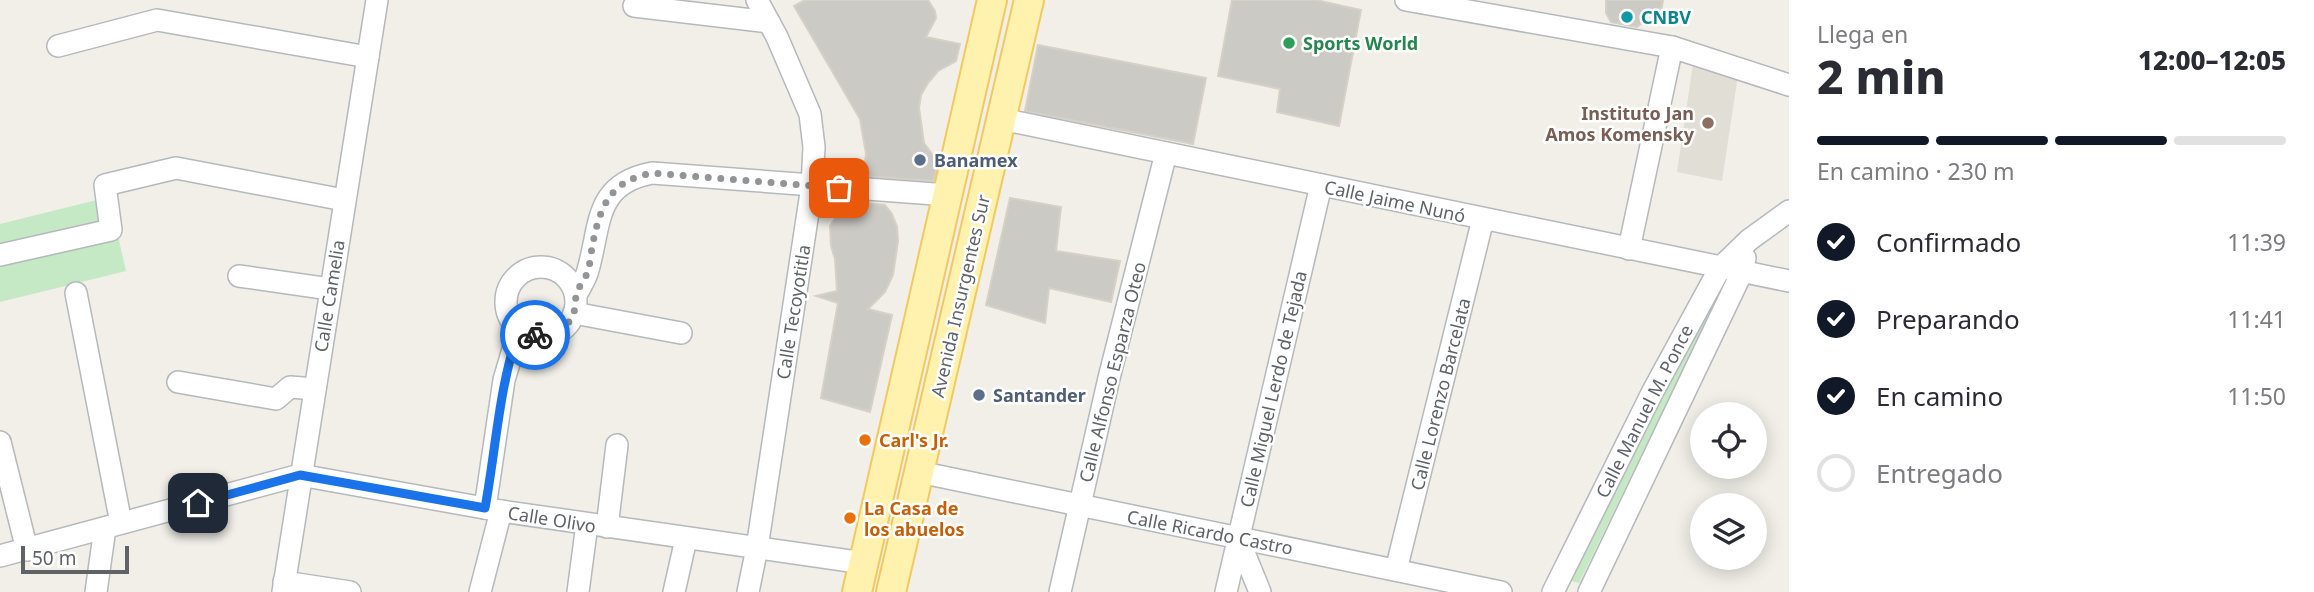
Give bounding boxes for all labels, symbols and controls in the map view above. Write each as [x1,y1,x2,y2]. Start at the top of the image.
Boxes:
place label: CNBV [1641,5,1691,29]
marker: CNBV [1619,9,1635,25]
text: Llega en [1817,18,1908,50]
place label: Sports World [1303,31,1418,55]
marker: Sports World [1281,35,1297,51]
text: 12:00–12:05 [2138,42,2286,78]
text: 2 min [1817,45,1946,107]
place label: Instituto Jan Amos Komensky [1545,101,1695,146]
marker: Instituto Jan Amos Komensky [1700,115,1716,131]
place label: Banamex [934,148,1018,172]
marker: Banamex [912,152,928,168]
text: En camino · 230 m [1817,155,2015,187]
pin [809,158,869,218]
icon: bag [820,169,858,207]
street label: Calle Jaime Nunó [1322,174,1468,228]
street label: Avenida Insurgentes Sur [925,192,995,400]
icon: check [1817,223,1855,261]
text: Confirmado [1876,224,2021,260]
text: 11:39 [2227,226,2286,258]
street label: Calle Camelia [308,238,350,354]
street label: Calle Tecoyotitla [771,243,815,381]
street label: Calle Alfonso Esparza Oteo [1073,259,1151,485]
street label: Calle Miguel Lerdo de Tejada [1234,268,1312,510]
street label: Calle Lorenzo Barcelata [1404,295,1476,493]
courier [500,300,570,370]
icon: check [1817,300,1855,338]
text: Preparando [1876,301,2020,337]
text: 11:41 [2227,303,2286,335]
icon: bike [516,316,554,354]
street label: Calle Manuel M. Ponce [1590,320,1698,502]
icon: check [1817,377,1855,415]
text: En camino [1876,378,2003,414]
text: 11:50 [2227,380,2286,412]
place label: Santander [993,383,1086,407]
marker: Santander [971,387,987,403]
map controls [1690,402,1767,570]
button: locate [1690,402,1767,479]
place label: Carl's Jr. [879,428,949,452]
marker: Carl's Jr. [857,432,873,448]
text: Entregado [1876,455,2003,491]
pin [168,473,228,533]
icon: home [179,484,217,522]
button: layers [1690,493,1767,570]
place label: La Casa de los abuelos [864,496,965,541]
street label: Calle Olivo [506,500,598,538]
street label: Calle Ricardo Castro [1125,504,1295,560]
marker: La Casa de los abuelos [842,510,858,526]
scale bar [21,543,130,575]
text: 50 m [32,545,76,571]

